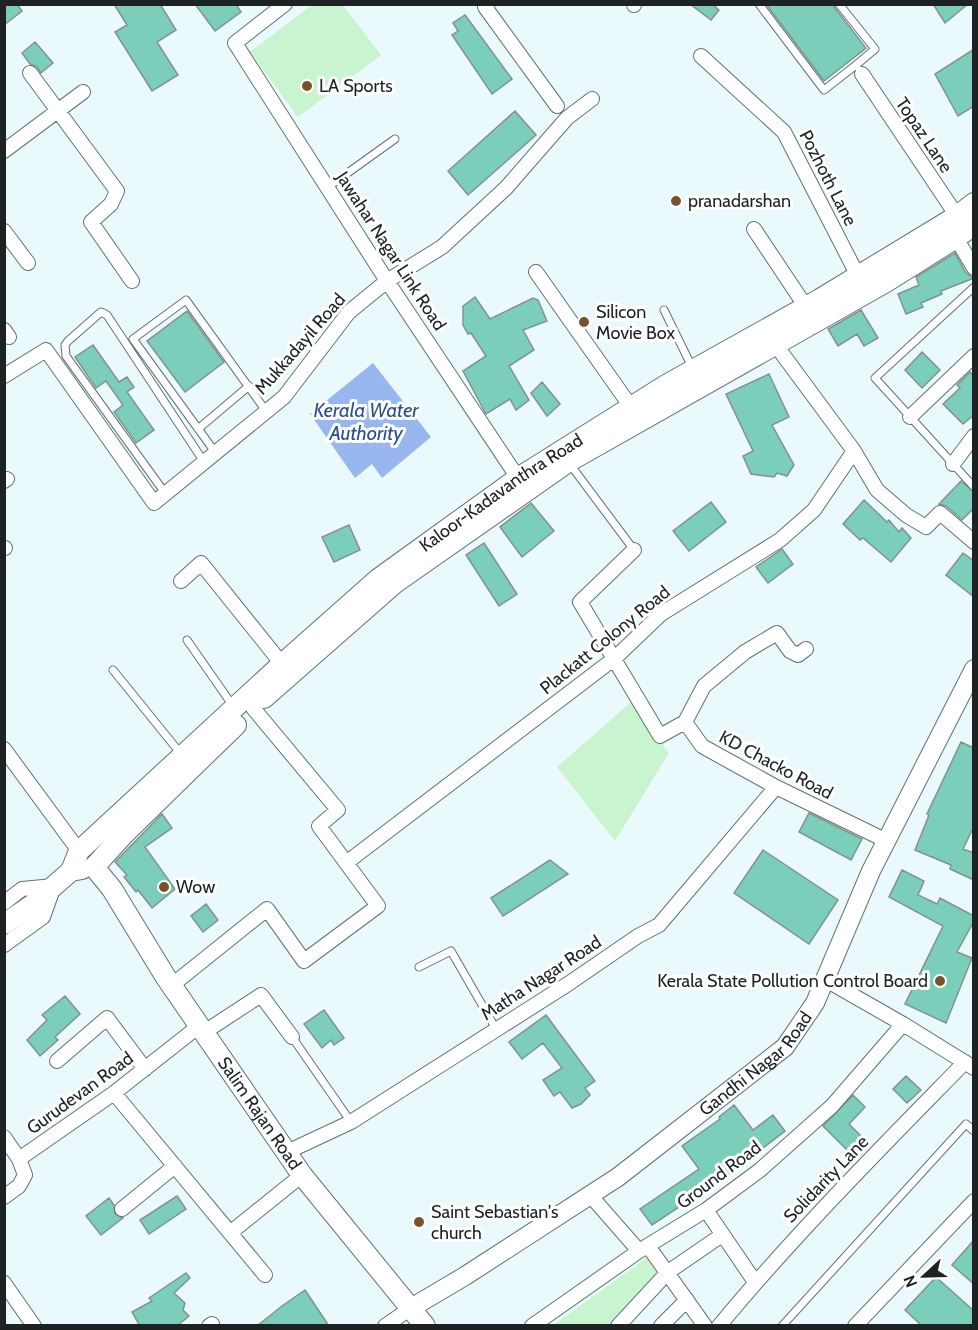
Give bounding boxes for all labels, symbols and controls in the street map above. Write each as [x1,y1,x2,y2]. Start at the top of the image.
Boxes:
place label: LA Sports [319,75,393,97]
marker: LA Sports [300,79,314,93]
street label: Topaz Lane [891,93,957,177]
street label: Pozhoth Lane [794,126,862,230]
street label: Jawahar Nagar Link Road [331,167,451,335]
place label: pranadarshan [688,190,791,212]
marker: pranadarshan [669,194,683,208]
street label: Mukkadayil Road [250,289,350,399]
place label: Silicon Movie Box [596,301,675,344]
marker: Silicon Movie Box [577,315,591,329]
water label: Kerala Water Authority [314,398,419,445]
street label: Kaloor-Kadavanthra Road [415,429,587,557]
street label: Plackatt Colony Road [536,581,674,699]
street label: KD Chacko Road [715,726,837,804]
place label: Wow [176,876,215,898]
marker: Wow [157,880,171,894]
street label: Matha Nagar Road [477,931,605,1025]
place label: Kerala State Pollution Control Board [657,970,928,992]
marker: Kerala State Pollution Control Board [933,974,947,988]
street label: Gandhi Nagar Road [695,1007,817,1121]
street label: Gurudevan Road [22,1047,138,1139]
street label: Salim Rajan Road [213,1053,306,1174]
street label: Solidarity Lane [779,1131,873,1227]
street label: Ground Road [672,1136,766,1214]
place label: Saint Sebastian's church [431,1201,558,1244]
marker: Saint Sebastian's church [412,1215,426,1229]
north arrow [894,1246,954,1306]
text: N [900,1273,921,1290]

